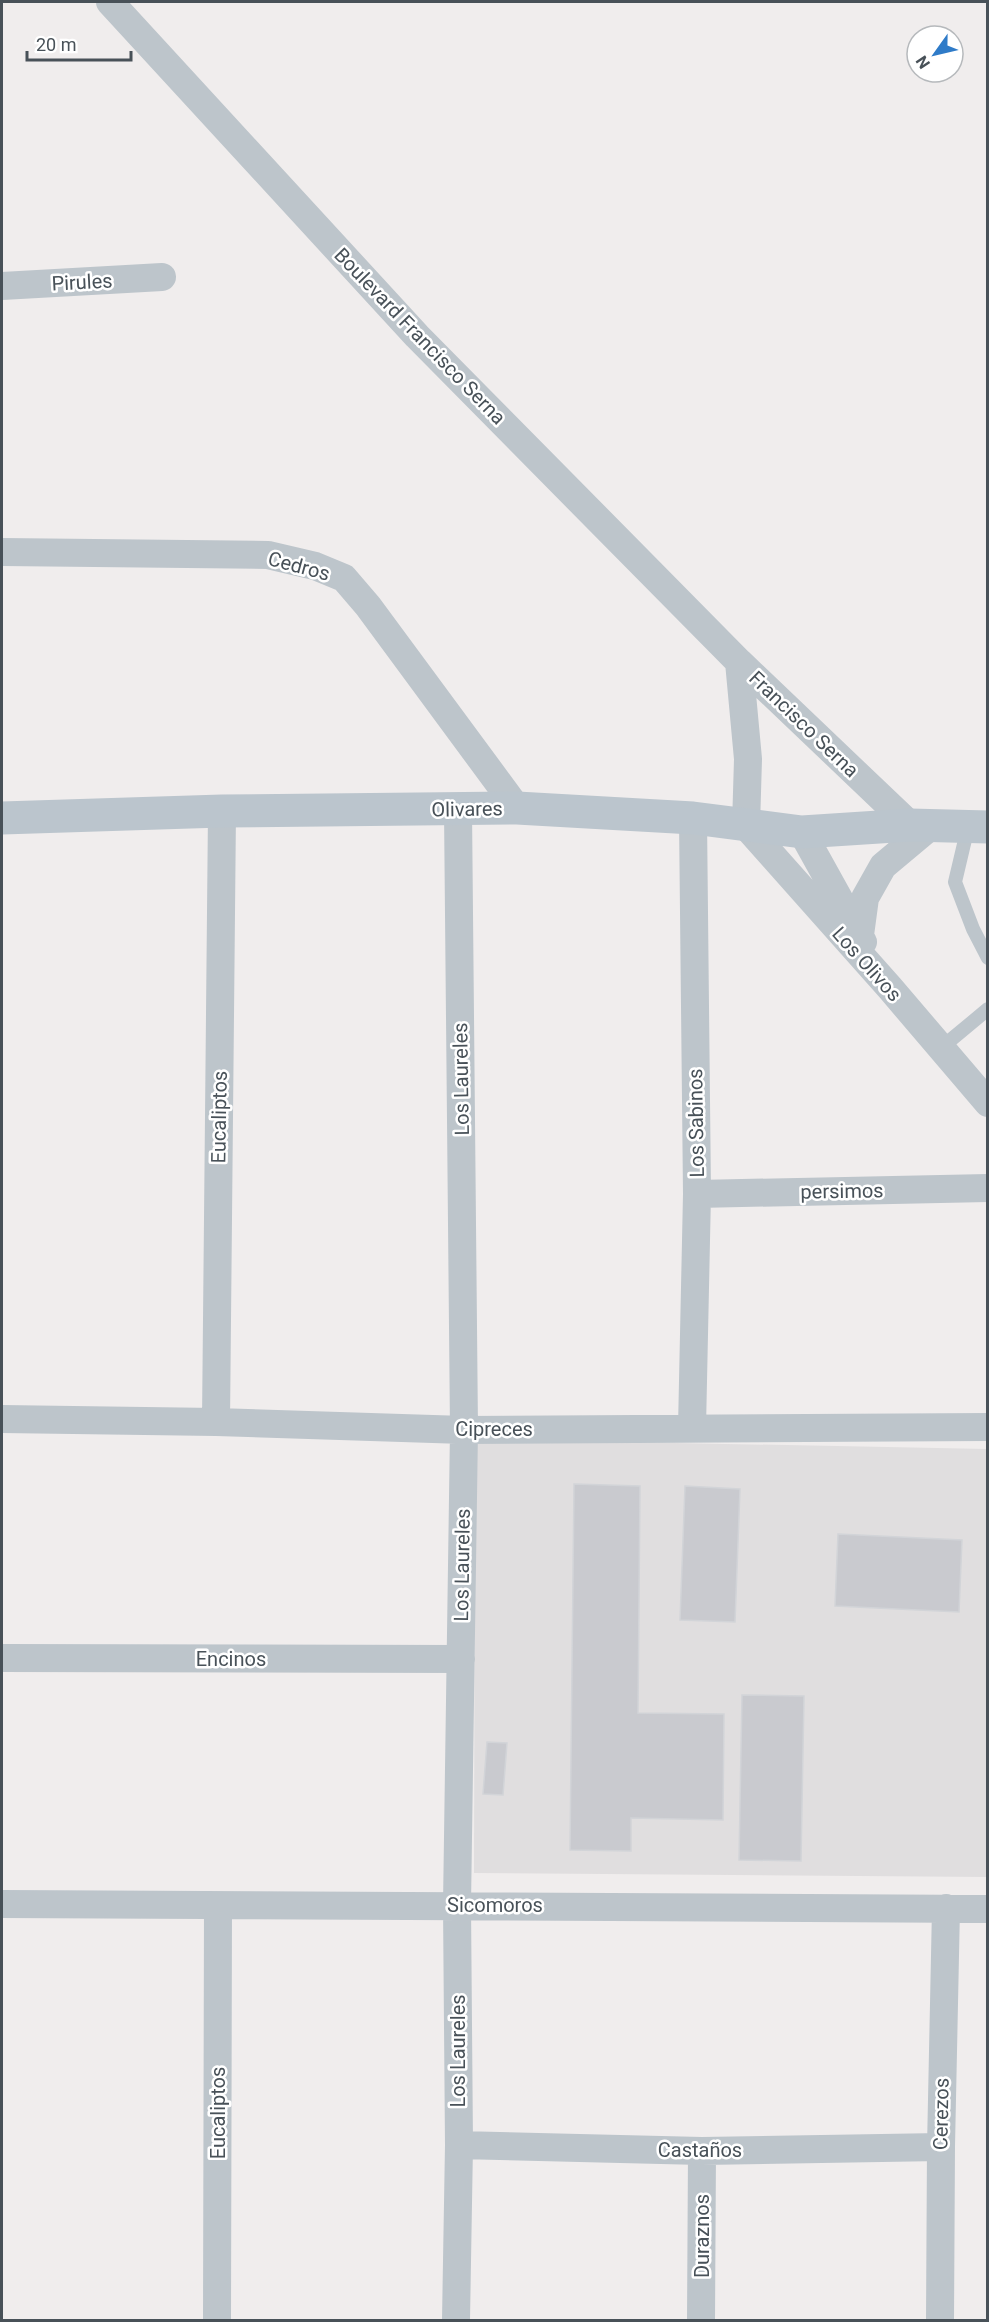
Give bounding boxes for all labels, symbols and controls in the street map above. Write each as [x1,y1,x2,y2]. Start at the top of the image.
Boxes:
scale bar [27,24,130,62]
north arrow [905,24,965,84]
text: 20 m [36,34,76,55]
text: N [912,52,934,72]
street label: Boulevard Francisco Serna [329,243,511,429]
street label: Pirules [51,268,113,296]
street label: Cedros [265,546,333,586]
street label: Francisco Serna [744,666,864,782]
street label: Olivares [431,796,503,822]
street label: Los Olivos [827,922,907,1006]
street label: Los Laureles [448,1022,474,1136]
street label: Los Sabinos [683,1068,709,1178]
street label: Eucaliptos [206,1070,232,1164]
street label: persimos [800,1178,884,1204]
street label: Cipreces [455,1417,533,1441]
street label: Los Laureles [449,1508,475,1622]
street label: Encinos [196,1647,266,1671]
street label: Sicomoros [447,1893,543,1917]
street label: Los Laureles [446,1994,470,2108]
street label: Eucaliptos [206,2067,230,2159]
street label: Cerezos [928,2078,954,2150]
street label: Castaños [658,2138,742,2162]
street label: Duraznos [690,2194,714,2278]

